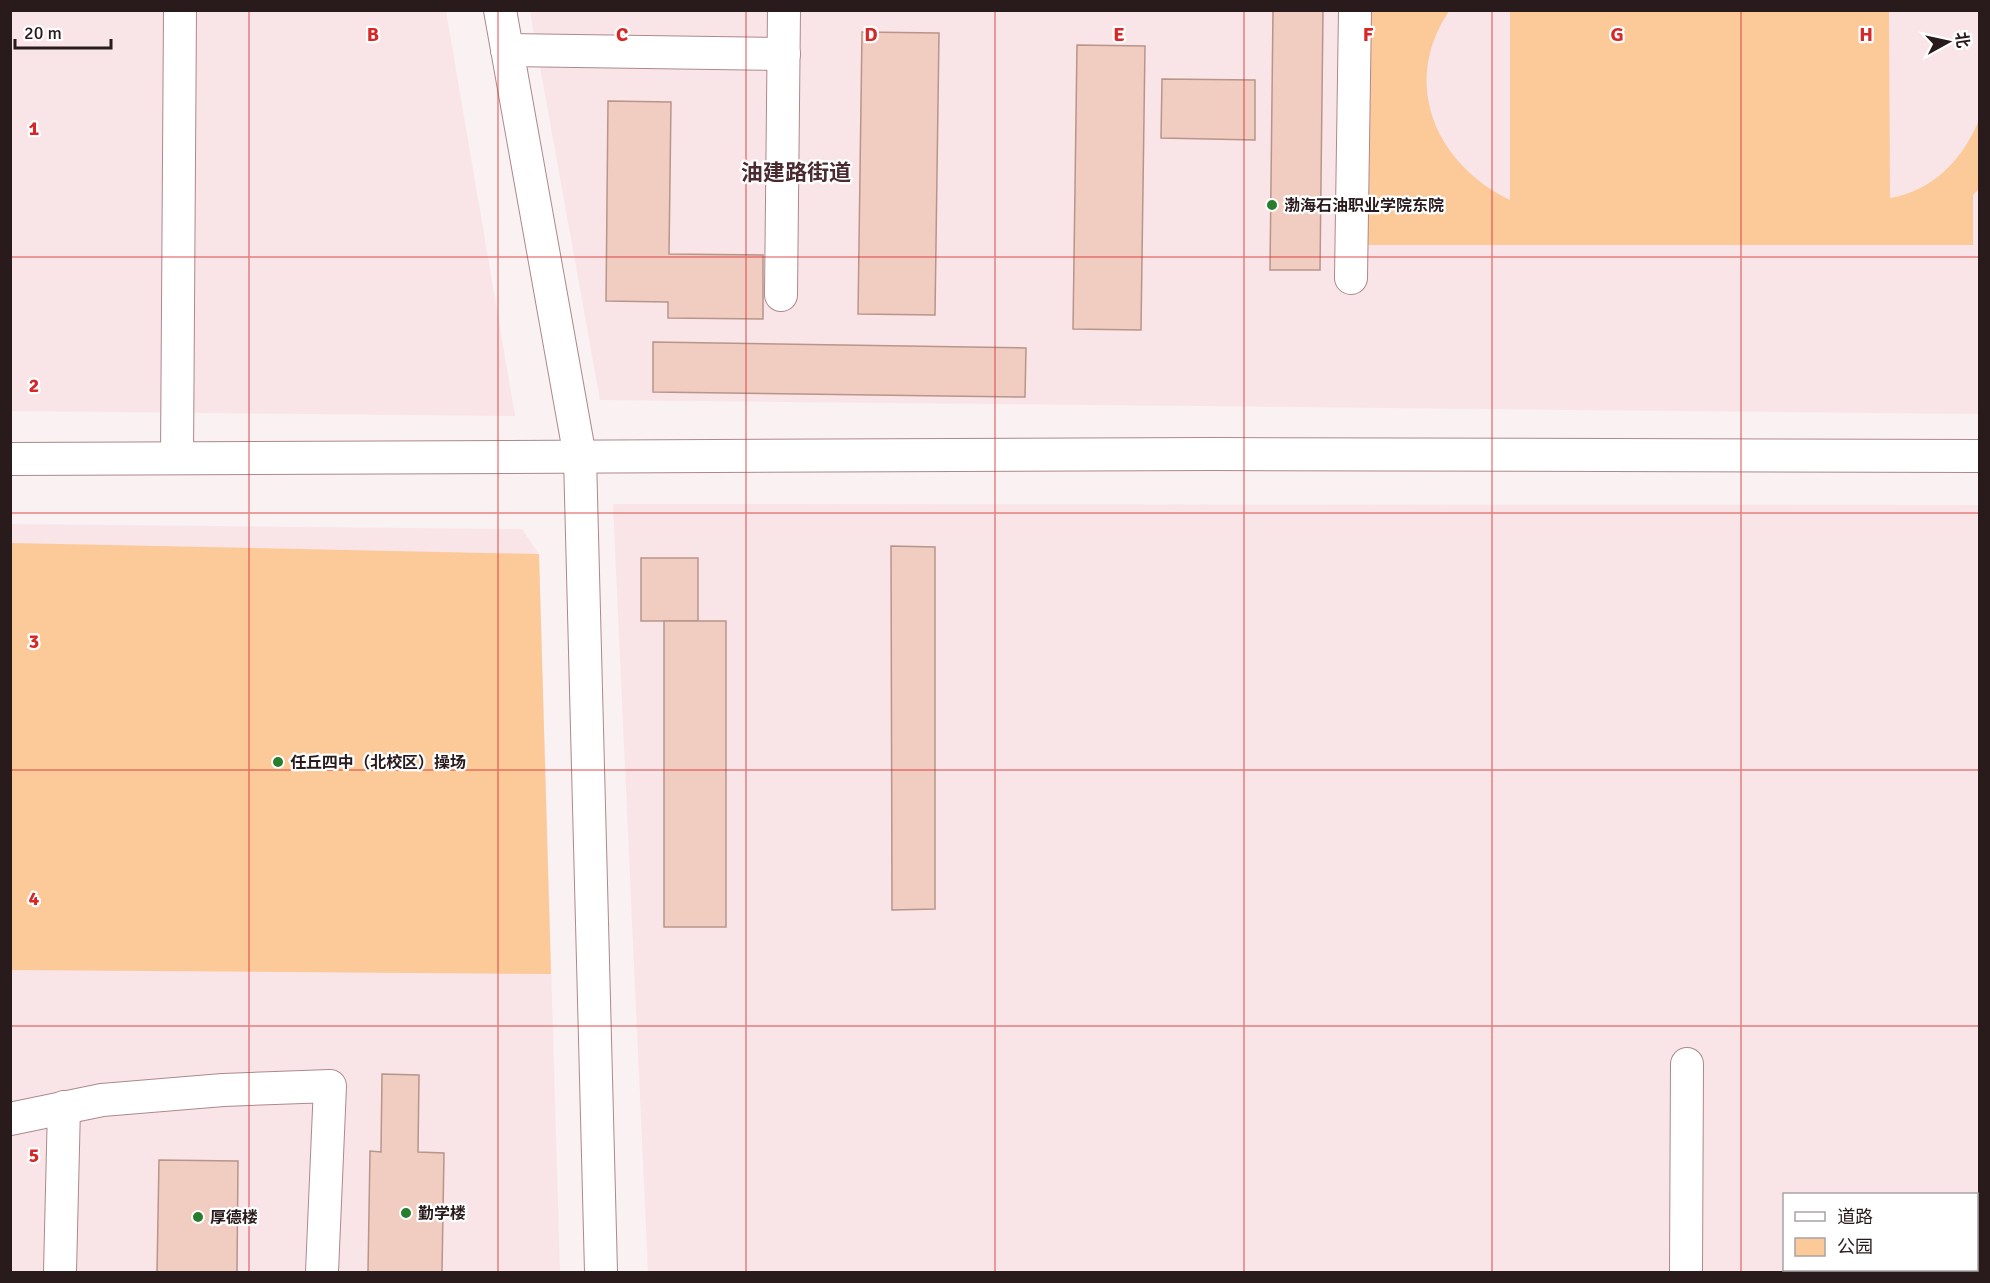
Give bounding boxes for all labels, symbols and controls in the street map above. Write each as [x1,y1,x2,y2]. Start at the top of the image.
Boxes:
scale bar [15,12,111,50]
north arrow [1918,12,1978,72]
text: 20 m [24,22,62,44]
text: B [367,22,379,47]
text: C [616,22,628,47]
text: D [864,22,878,47]
text: E [1113,22,1125,47]
text: F [1363,22,1374,47]
text: G [1610,22,1624,47]
text: H [1859,22,1873,47]
text: 北 [1951,31,1973,49]
text: 1 [29,116,40,141]
district label: 油建路街道 [741,159,851,186]
place label: 渤海石油职业学院东院 [1284,196,1444,216]
marker: 渤海石油职业学院东院 [1265,198,1279,212]
text: 2 [29,373,39,398]
text: 3 [29,629,39,654]
place label: 任丘四中（北校区）操场 [290,753,466,773]
marker: 任丘四中（北校区）操场 [271,755,285,769]
text: 4 [29,886,40,911]
text: 5 [29,1143,39,1168]
legend [1783,1193,1978,1271]
place label: 勤学楼 [418,1204,466,1224]
marker: 勤学楼 [399,1206,413,1220]
text: 道路 [1837,1206,1873,1228]
place label: 厚德楼 [210,1208,258,1228]
marker: 厚德楼 [191,1210,205,1224]
text: 公园 [1837,1236,1873,1258]

